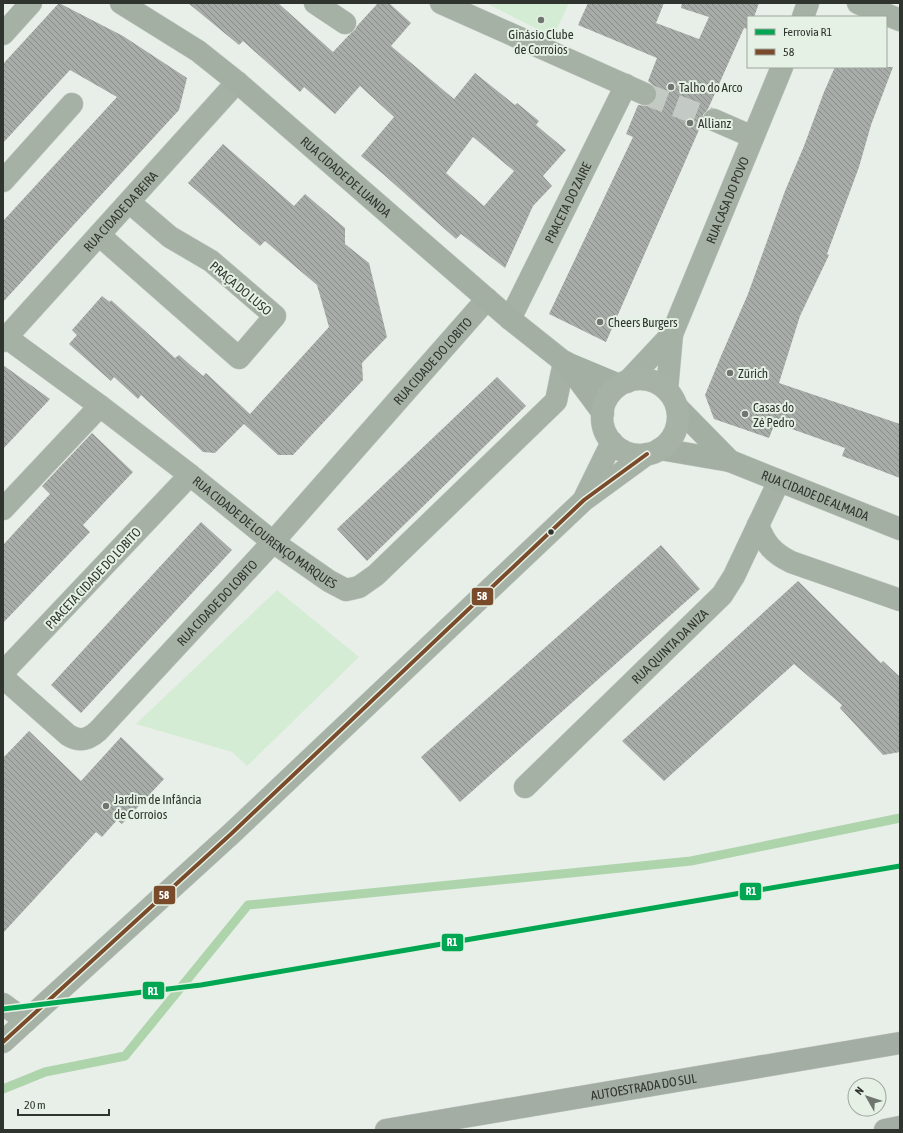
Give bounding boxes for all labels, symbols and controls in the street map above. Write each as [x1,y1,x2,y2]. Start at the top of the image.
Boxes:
marker: Ginásio Clube de Corroios [536,15,546,25]
legend [747,16,887,68]
text: Ferrovia R1 [783,25,833,39]
place label: Ginásio Clube de Corroios [508,27,574,57]
text: 58 [783,45,795,59]
place label: Talho do Arco [679,80,743,95]
marker: Talho do Arco [666,82,676,92]
place label: Allianz [698,116,732,131]
marker: Allianz [685,118,695,128]
street label: RUA CIDADE DE LUANDA [297,134,394,221]
street label: RUA CASA DO POVO [703,154,752,246]
street label: PRACETA DO ZAIRE [542,159,595,246]
street label: RUA CIDADE DA BEIRA [81,168,161,255]
street label: PRAÇA DO LUSO [207,258,275,319]
street label: RUA CIDADE DO LOBITO [390,314,476,408]
place label: Cheers Burgers [608,315,678,330]
marker: Cheers Burgers [595,317,605,327]
place label: Zürich [738,366,768,381]
marker: Zürich [725,368,735,378]
place label: Casas do Zé Pedro [753,400,795,430]
marker: Casas do Zé Pedro [740,409,750,419]
street label: RUA CIDADE DE ALMADA [759,467,872,524]
street label: RUA CIDADE DE LOURENÇO MARQUES [190,473,340,592]
street label: PRACETA CIDADE DO LOBITO [43,524,144,632]
unlabelled marker [546,527,556,537]
street label: RUA CIDADE DO LOBITO [174,557,261,649]
line badge: 58 [471,587,494,606]
text: 58 [477,590,487,602]
street label: RUA QUINTA DA NIZA [629,605,712,687]
place label: Jardim de Infância de Corroios [114,792,202,822]
marker: Jardim de Infância de Corroios [101,801,111,811]
line badge: R1 [739,882,762,901]
line badge: 58 [153,885,176,905]
text: R1 [746,885,756,897]
text: 58 [159,889,169,901]
line badge: R1 [441,933,464,952]
text: R1 [447,936,457,948]
line badge: R1 [142,981,165,1000]
text: R1 [148,985,158,997]
street label: AUTOESTRADA DO SUL [589,1071,697,1103]
north arrow [847,1077,887,1117]
text: N [853,1084,866,1097]
scale bar [18,1091,109,1117]
text: 20 m [24,1098,46,1112]

